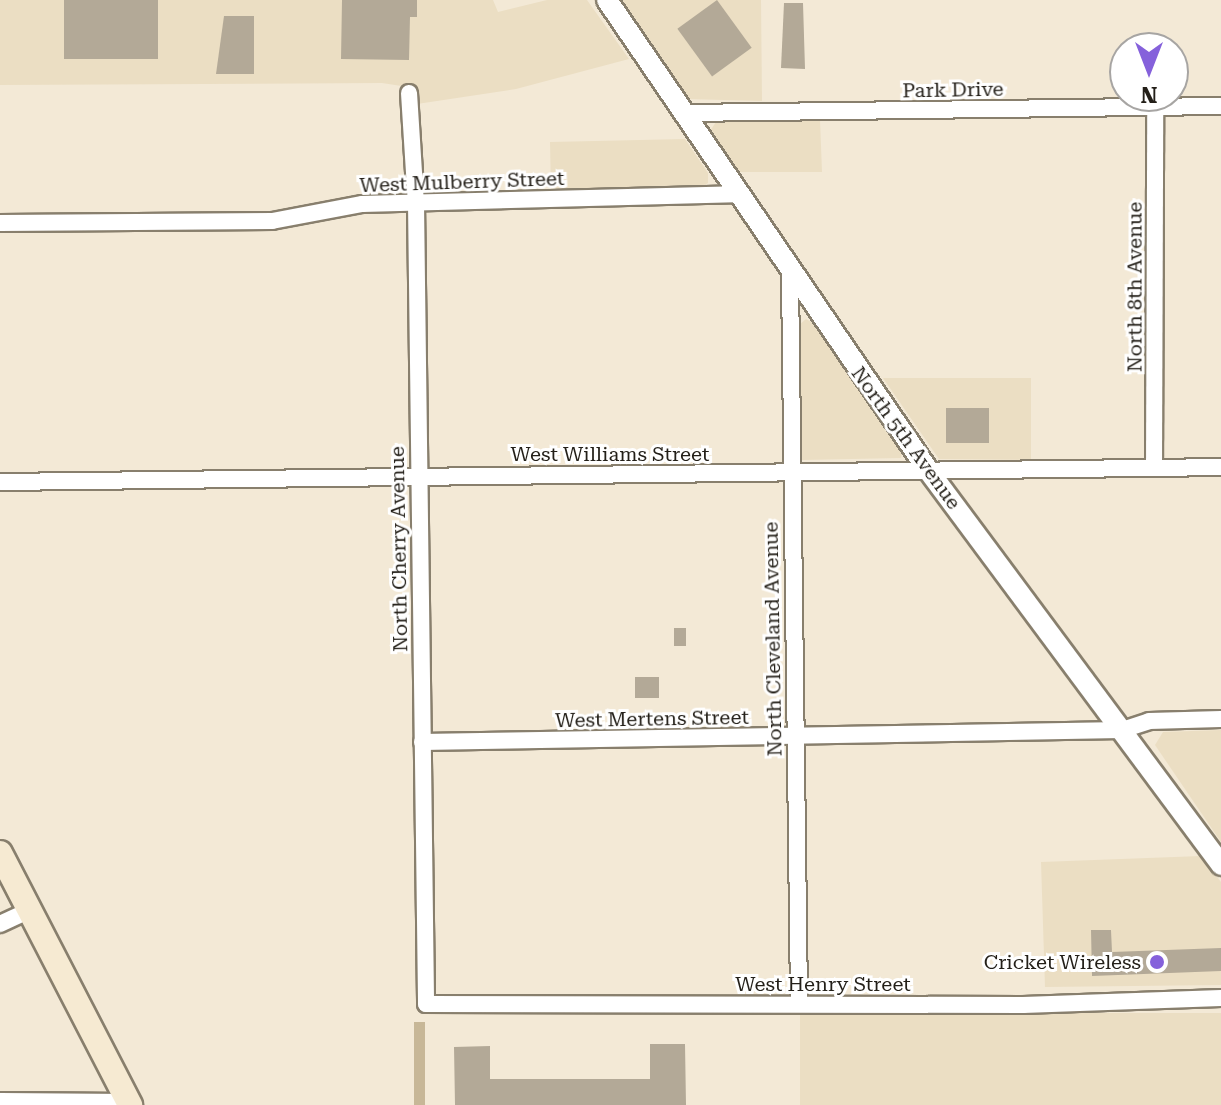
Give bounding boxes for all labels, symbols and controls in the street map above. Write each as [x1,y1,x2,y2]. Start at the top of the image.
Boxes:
north arrow [1109,32,1189,112]
street label: Park Drive [902,77,1004,103]
text: N [1141,82,1157,107]
street label: West Mulberry Street [359,166,565,198]
street label: North 8th Avenue [1123,202,1147,372]
street label: North 5th Avenue [846,362,966,514]
street label: West Williams Street [511,442,709,466]
street label: North Cherry Avenue [385,446,413,652]
street label: North Cleveland Avenue [759,521,787,757]
street label: West Mertens Street [555,705,749,733]
place label: Cricket Wireless [984,950,1141,974]
marker: Cricket Wireless [1148,953,1166,971]
street label: West Henry Street [735,972,911,996]

